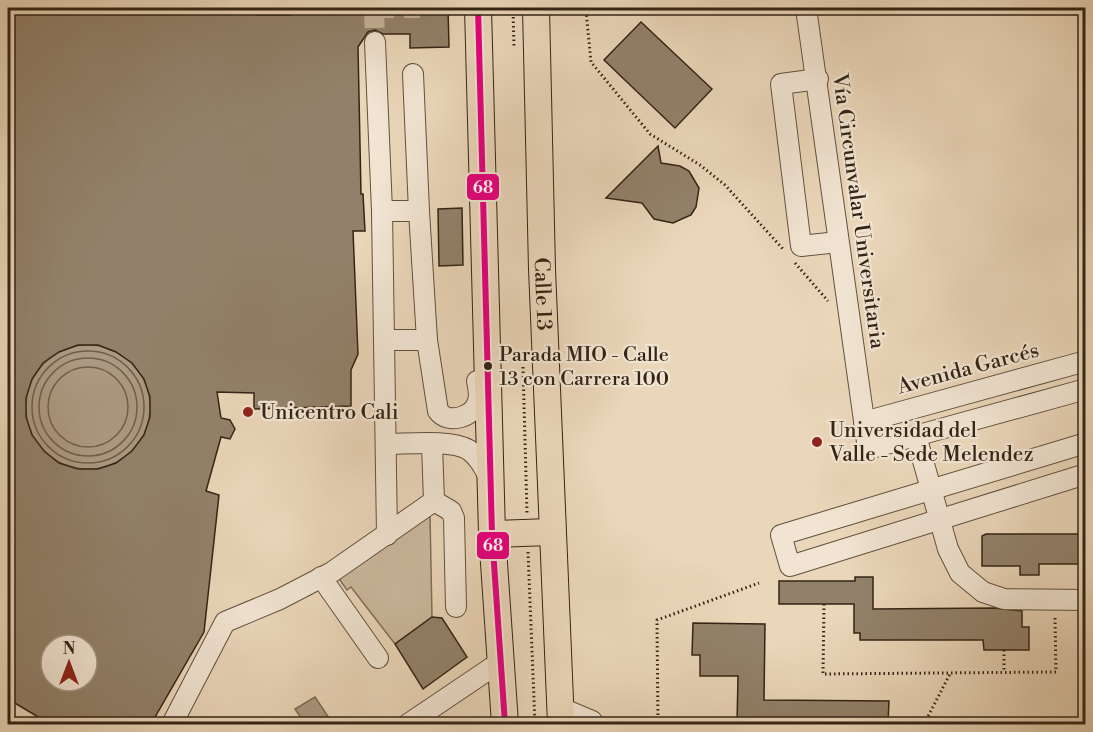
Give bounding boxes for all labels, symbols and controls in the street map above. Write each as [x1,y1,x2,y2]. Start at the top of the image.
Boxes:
street label: Vía Circunvalar Universitaria [826,71,890,351]
line badge: 68 [466,173,500,201]
text: 68 [473,178,493,198]
street label: Calle 13 [528,257,557,331]
street label: Avenida Garcés [894,338,1042,401]
place label: Parada MIO - Calle 13 con Carrera 100 [499,343,669,392]
marker: Parada MIO - Calle 13 con Carrera 100 [482,360,494,372]
place label: Unicentro Cali [260,400,399,426]
marker: Unicentro Cali [241,405,255,419]
place label: Universidad del Valle - Sede Melendez [828,418,1033,468]
marker: Universidad del Valle - Sede Melendez [810,435,824,449]
line badge: 68 [476,531,510,560]
text: 68 [483,536,503,556]
north arrow [39,633,99,693]
text: N [63,639,76,659]

